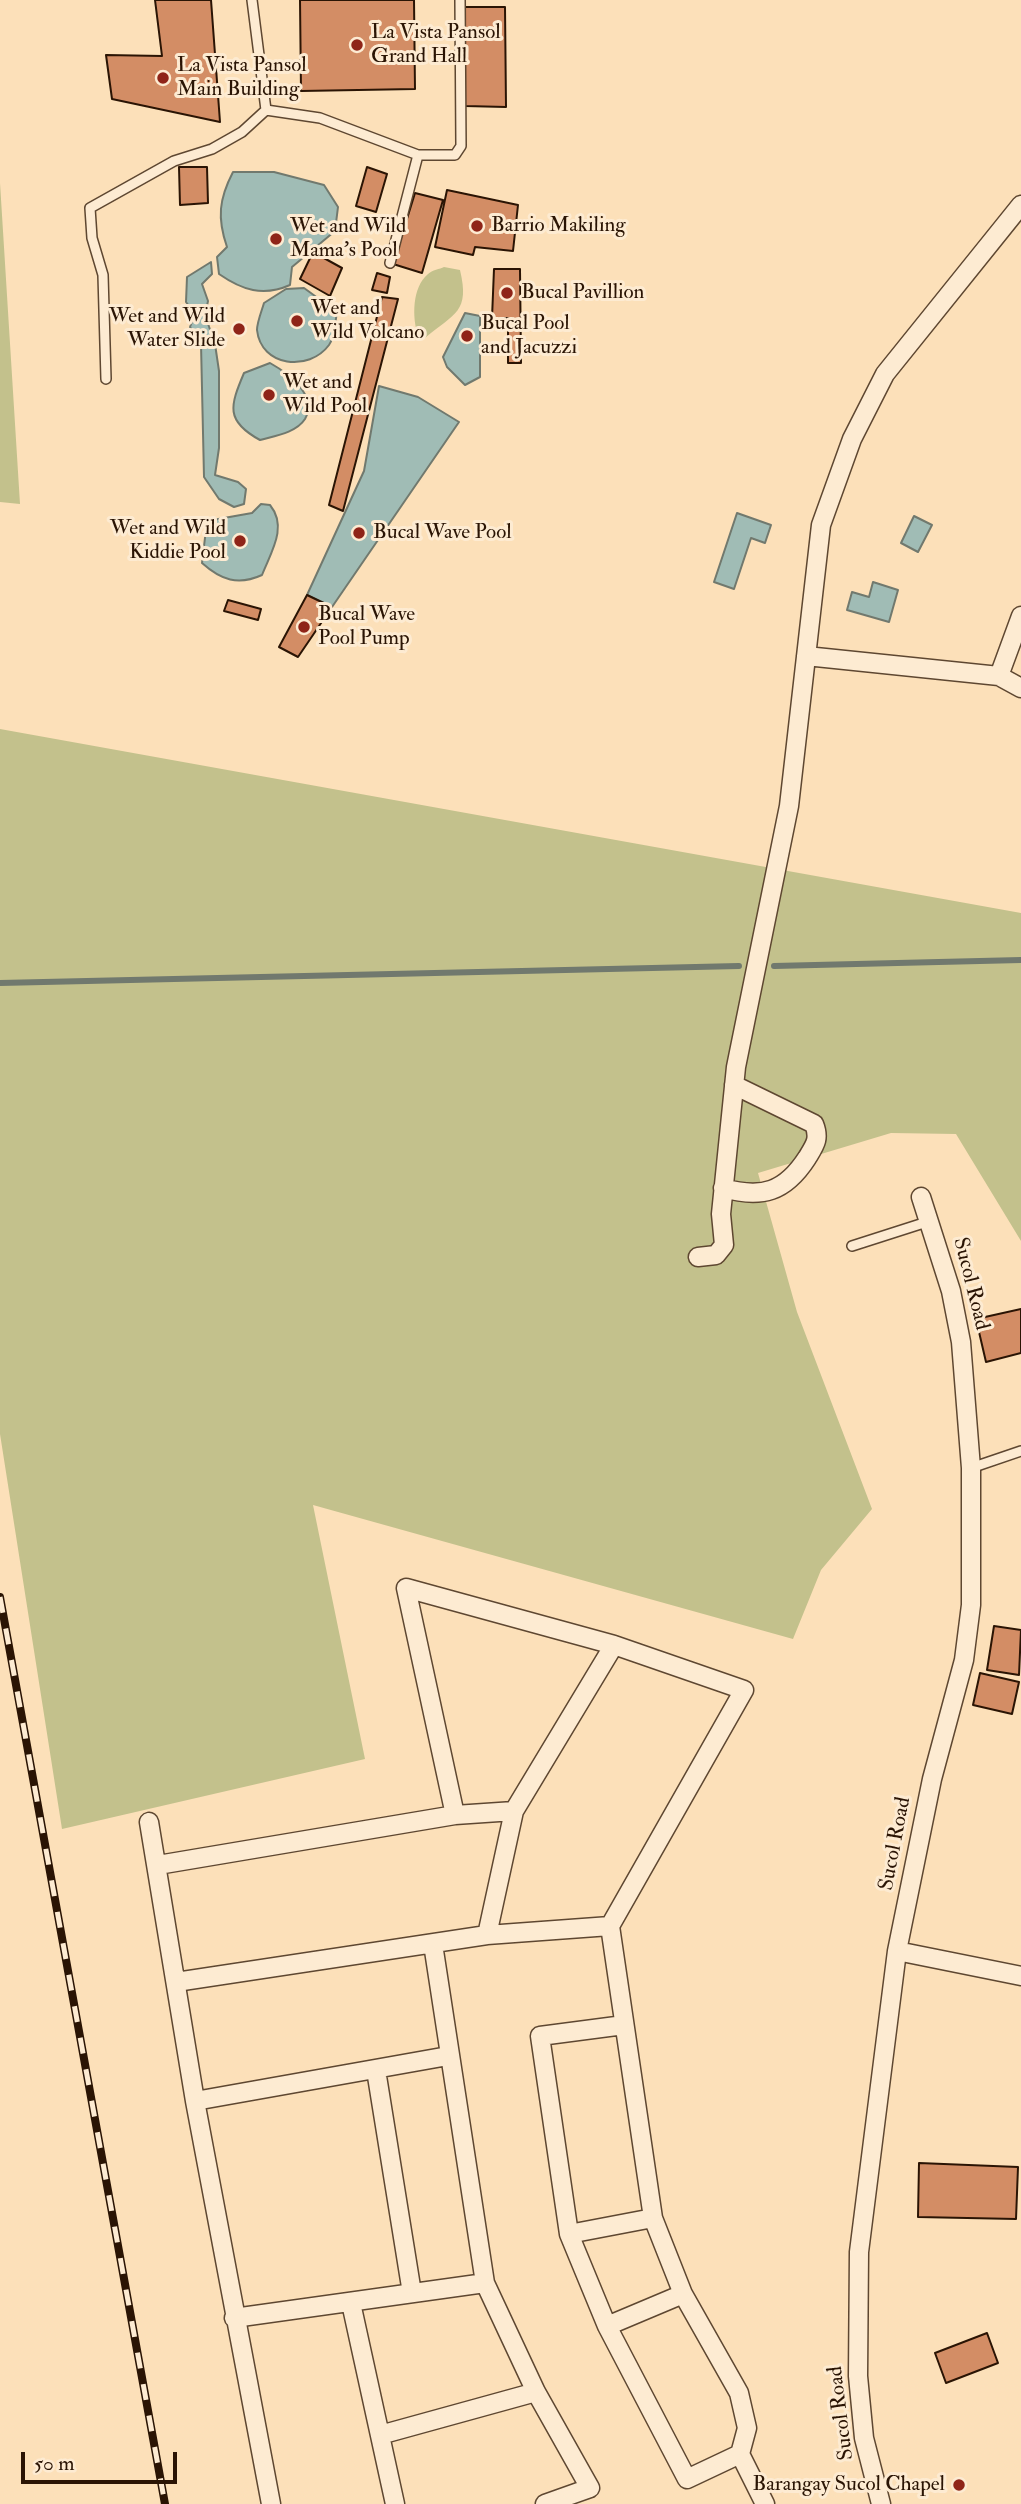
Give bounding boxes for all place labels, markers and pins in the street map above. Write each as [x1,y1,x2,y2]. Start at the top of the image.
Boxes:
place label: La Vista Pansol Grand Hall [371,20,501,70]
marker: La Vista Pansol Grand Hall [349,37,365,53]
place label: La Vista Pansol Main Building [177,53,307,103]
marker: La Vista Pansol Main Building [155,70,171,86]
place label: Barrio Makiling [491,213,626,239]
place label: Wet and Wild Mama's Pool [290,214,406,264]
marker: Barrio Makiling [469,218,485,234]
marker: Wet and Wild Mama's Pool [268,231,284,247]
place label: Bucal Pavillion [521,280,644,306]
marker: Bucal Pavillion [499,285,515,301]
place label: Wet and Wild Volcano [311,296,424,346]
place label: Wet and Wild Water Slide [109,304,225,354]
place label: Bucal Pool and Jacuzzi [481,311,577,361]
marker: Wet and Wild Volcano [289,313,305,329]
marker: Wet and Wild Water Slide [231,321,247,337]
marker: Bucal Pool and Jacuzzi [459,328,475,344]
place label: Wet and Wild Pool [283,370,367,420]
marker: Wet and Wild Pool [261,387,277,403]
place label: Wet and Wild Kiddie Pool [110,516,226,566]
place label: Bucal Wave Pool [373,520,512,546]
marker: Bucal Wave Pool [351,525,367,541]
marker: Wet and Wild Kiddie Pool [232,533,248,549]
place label: Bucal Wave Pool Pump [318,602,415,652]
marker: Bucal Wave Pool Pump [296,619,312,635]
place label: Barangay Sucol Chapel [752,2472,945,2498]
marker: Barangay Sucol Chapel [951,2477,967,2493]

